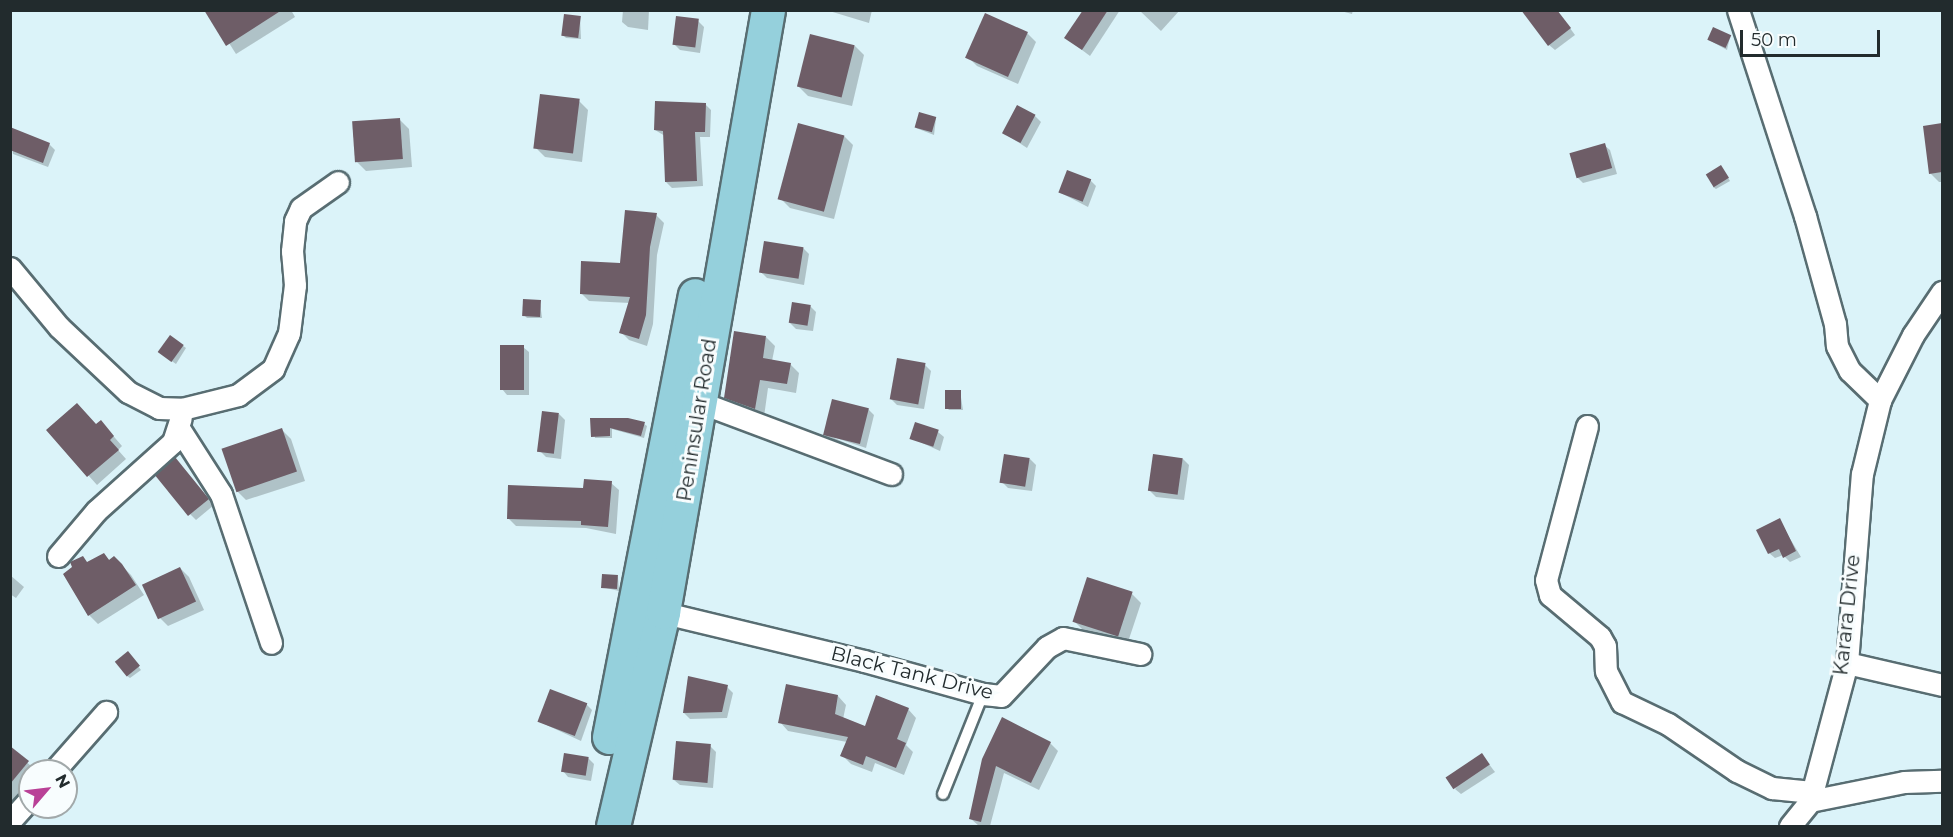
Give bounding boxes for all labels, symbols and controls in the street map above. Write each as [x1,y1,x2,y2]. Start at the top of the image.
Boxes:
scale bar [1743,18,1882,56]
text: 50 m [1751,29,1797,51]
street label: Peninsular Road [672,337,722,503]
street label: Karara Drive [1829,553,1865,677]
street label: Black Tank Drive [828,641,996,705]
north arrow [18,759,78,819]
text: N [51,771,74,791]

